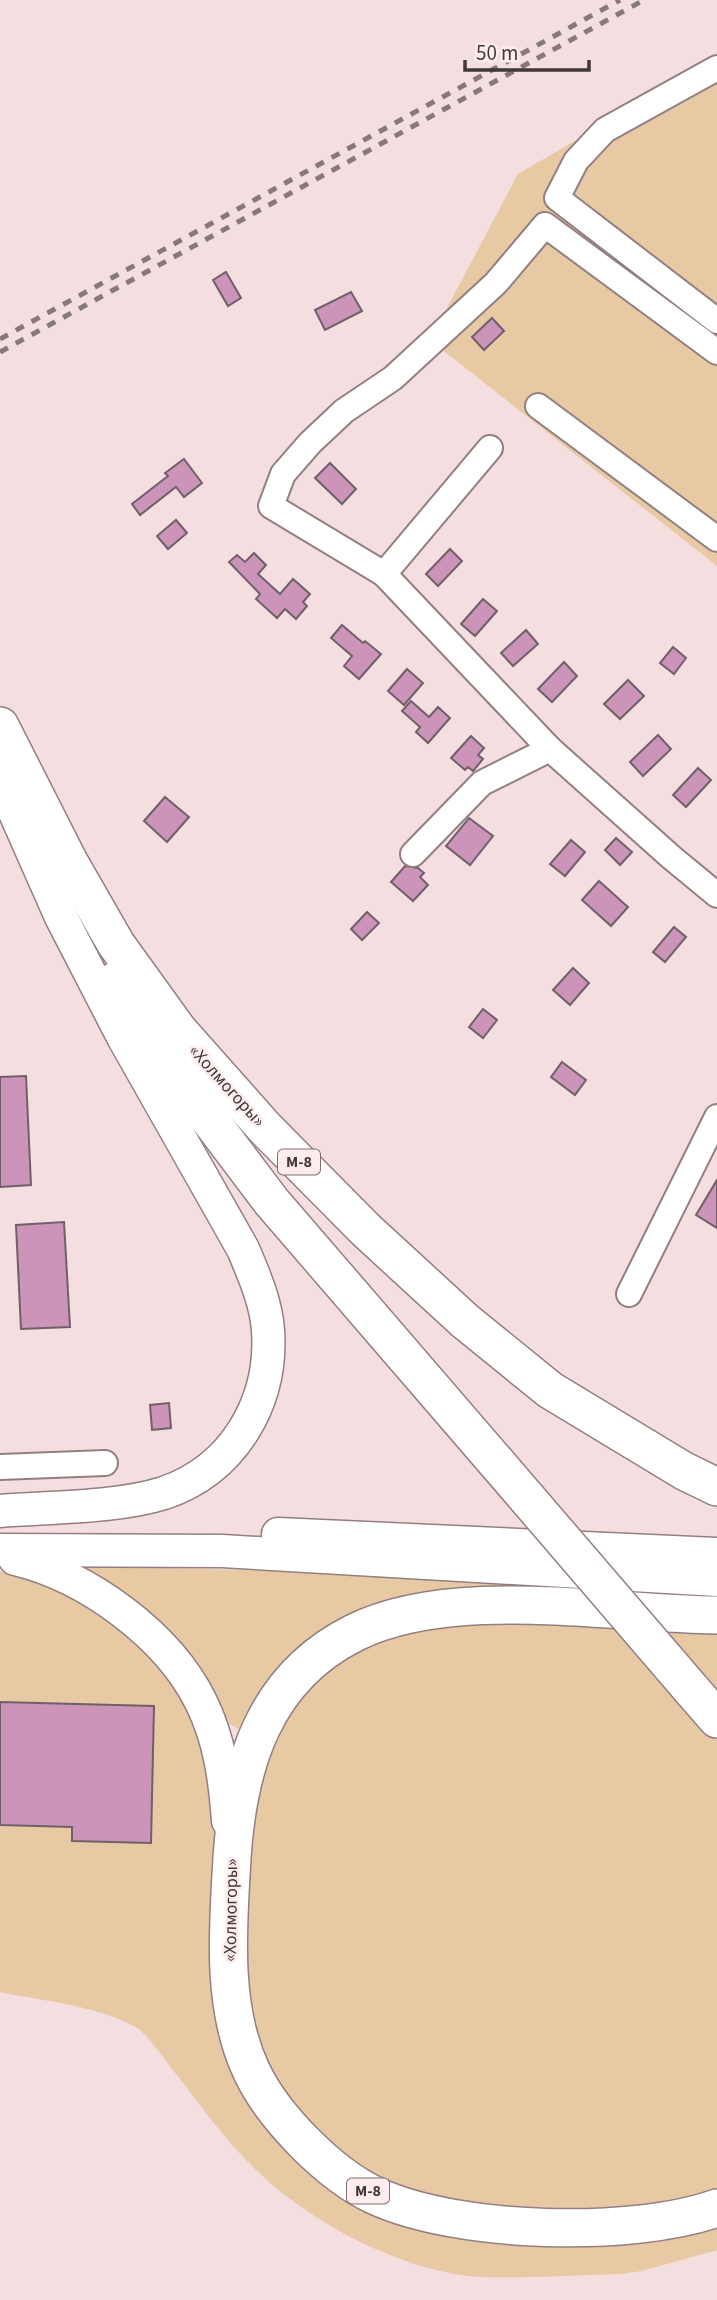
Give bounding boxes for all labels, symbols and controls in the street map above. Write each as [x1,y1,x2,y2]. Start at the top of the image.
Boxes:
scale bar [465,28,589,72]
text: 50 m [476,38,518,68]
street label: «Холмогоры» [183,1039,271,1133]
road number: М-8 [278,1150,320,1174]
street label: «Холмогоры» [218,1858,244,1962]
road number: М-8 [347,2178,389,2204]

